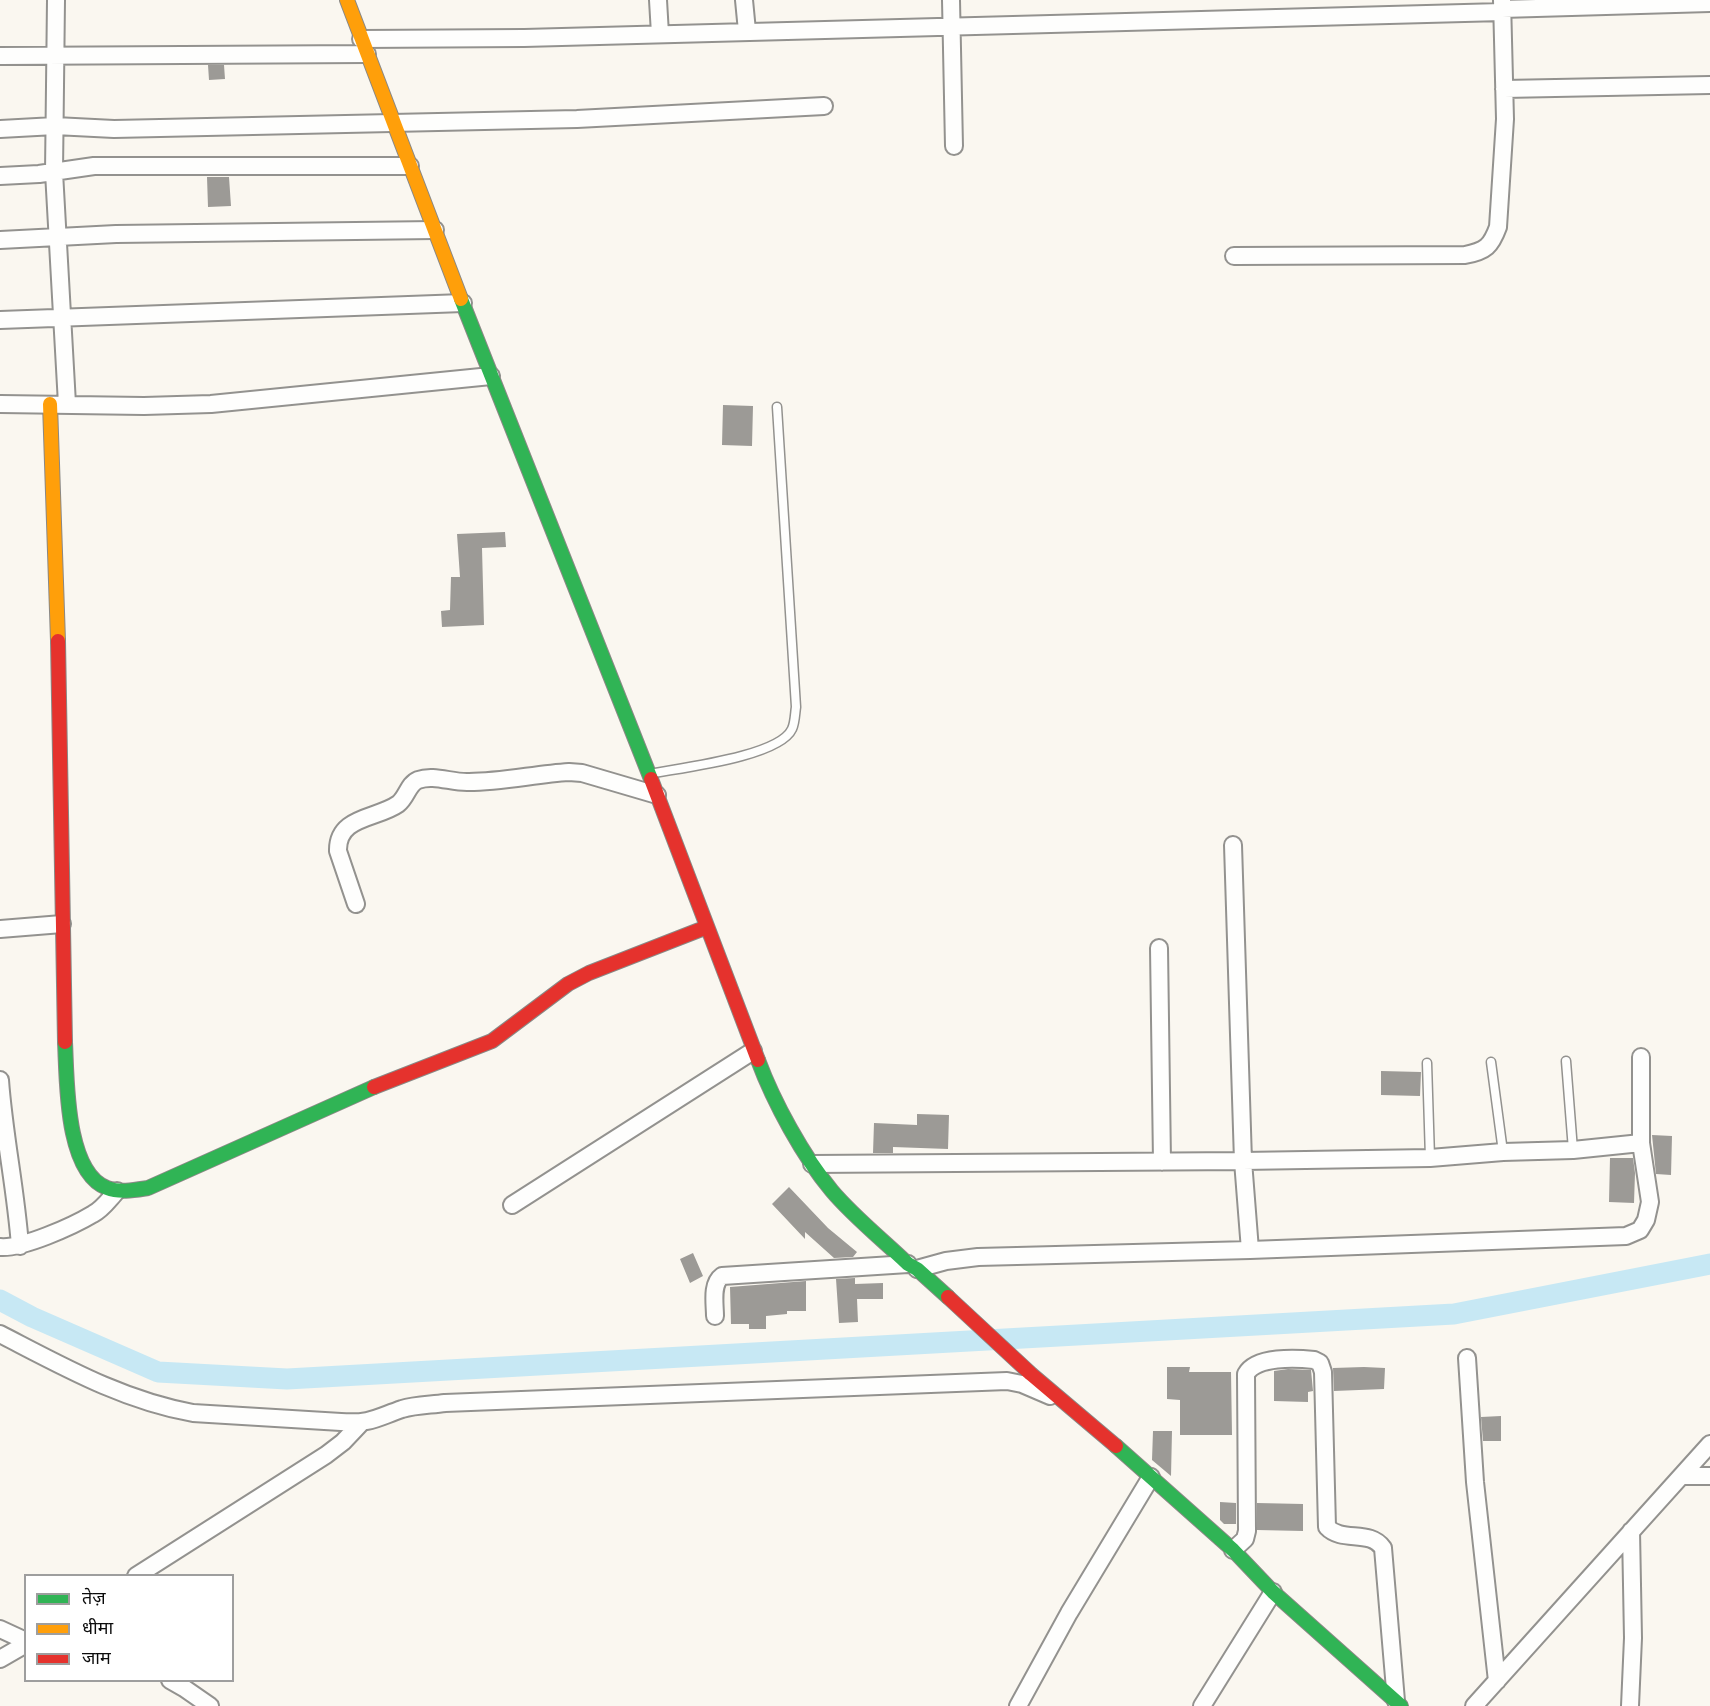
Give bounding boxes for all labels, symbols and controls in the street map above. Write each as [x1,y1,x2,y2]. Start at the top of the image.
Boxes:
legend [24,1574,234,1682]
text: तेज़ [82,1587,106,1609]
text: धीमा [82,1617,113,1639]
text: जाम [82,1647,111,1669]

